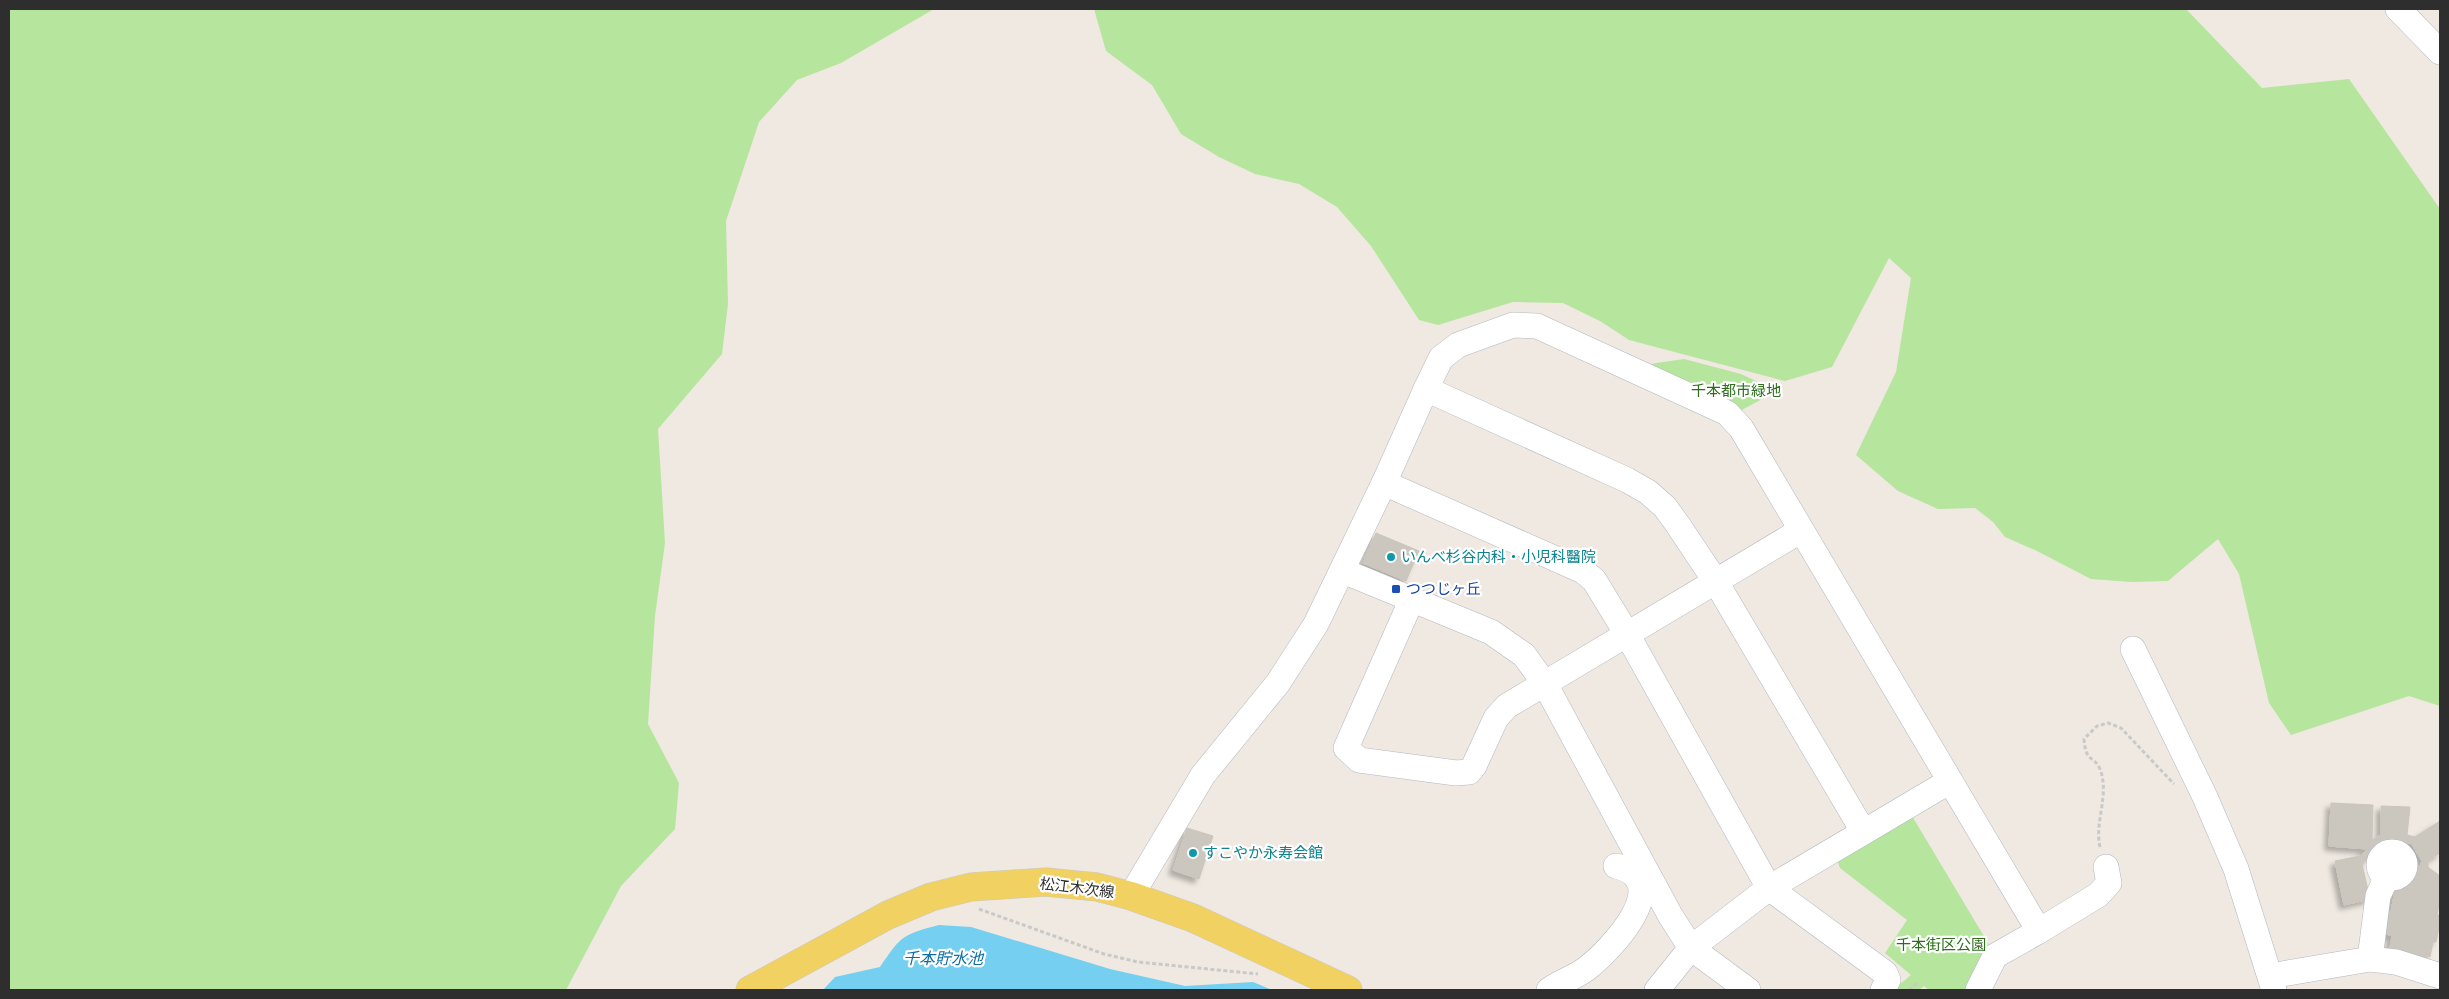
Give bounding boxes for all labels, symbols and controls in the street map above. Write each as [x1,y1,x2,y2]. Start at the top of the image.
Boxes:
park label: 千本都市緑地 [1691,382,1781,400]
place label: いんべ杉谷内科・小児科醫院 [1401,548,1596,566]
marker: いんべ杉谷内科・小児科醫院 [1385,551,1397,563]
place label: つつじヶ丘 [1406,580,1481,598]
marker: つつじヶ丘 [1390,583,1402,595]
place label: すこやか永寿会館 [1203,844,1323,862]
marker: すこやか永寿会館 [1187,847,1199,859]
street label: 松江木次線 [1039,874,1115,902]
park label: 千本街区公園 [1896,936,1986,954]
water label: 千本貯水池 [903,949,985,968]

